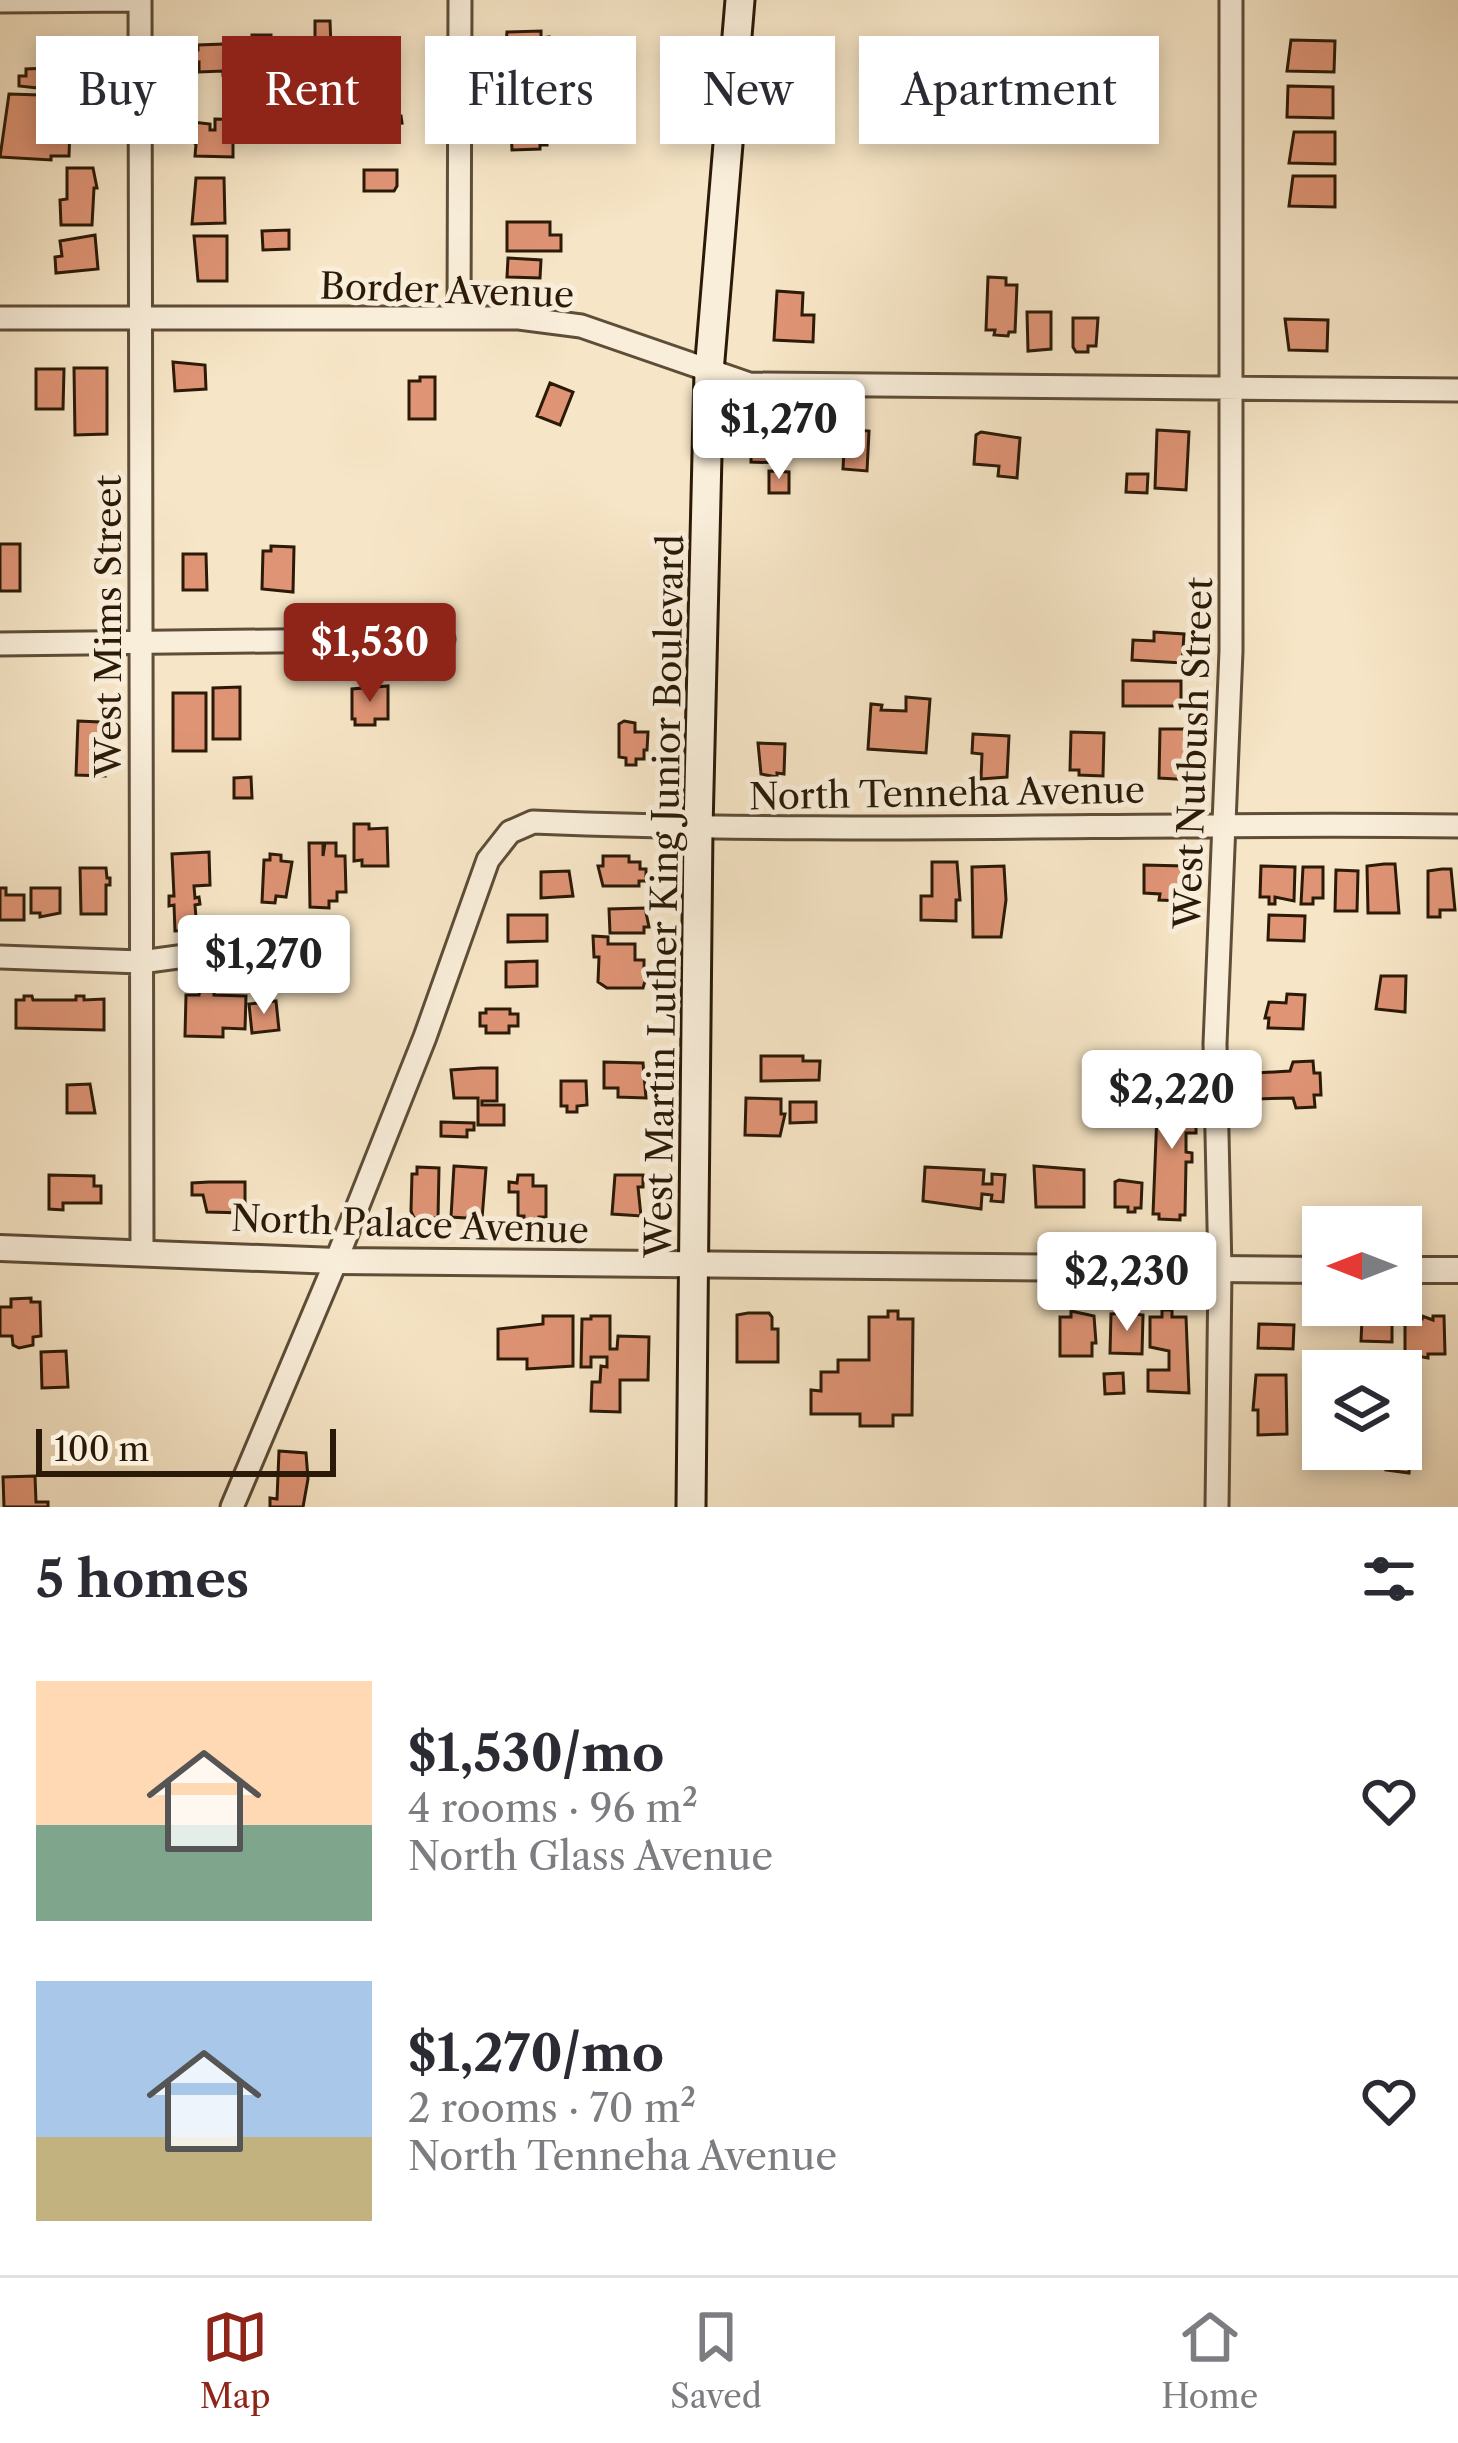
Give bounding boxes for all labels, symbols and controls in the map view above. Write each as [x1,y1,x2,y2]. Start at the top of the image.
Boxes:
chip: Buy [36,36,198,144]
chip: Rent [222,36,401,144]
chip: Filters [425,36,636,144]
chip: New [660,36,835,144]
chip: Apartment [859,36,1159,144]
street label: Border Avenue [319,264,575,316]
pin: $1,270 [681,380,877,482]
text: $1,270 [720,395,838,443]
street label: West Mims Street [86,475,130,778]
street label: West Martin Luther King Junior Boulevard [636,534,692,1259]
street label: West Nutbush Street [1165,576,1221,931]
pin: $1,530 [272,603,468,705]
text: $1,530 [311,618,429,666]
street label: North Tenneha Avenue [749,768,1145,818]
pin: $1,270 [166,915,362,1017]
text: $1,270 [205,930,323,978]
pin: $2,220 [1074,1050,1270,1152]
text: $2,220 [1109,1065,1235,1113]
street label: North Palace Avenue [230,1196,590,1252]
north arrow [1302,1206,1422,1326]
map controls [1302,1206,1422,1470]
pin: $2,230 [1029,1232,1225,1334]
text: $2,230 [1064,1247,1190,1295]
button: layers [1302,1350,1422,1470]
scale bar [36,1423,336,1476]
text: 100 m [54,1429,149,1470]
icon: filters [1356,1546,1422,1612]
text: 5 homes [36,1548,249,1610]
text: $1,530/mo [408,1722,664,1784]
icon: home [132,1729,276,1873]
icon: heart [1356,1768,1422,1834]
text: 4 rooms · 96 m² [408,1784,698,1832]
text: North Glass Avenue [408,1832,773,1880]
text: $1,270/mo [408,2022,664,2084]
icon: home [132,2029,276,2173]
icon: heart [1356,2068,1422,2134]
text: 2 rooms · 70 m² [408,2084,696,2132]
text: North Tenneha Avenue [408,2132,837,2180]
tab: Map [200,2304,271,2417]
tab: Saved [670,2304,762,2417]
tab: Home [1161,2304,1258,2417]

